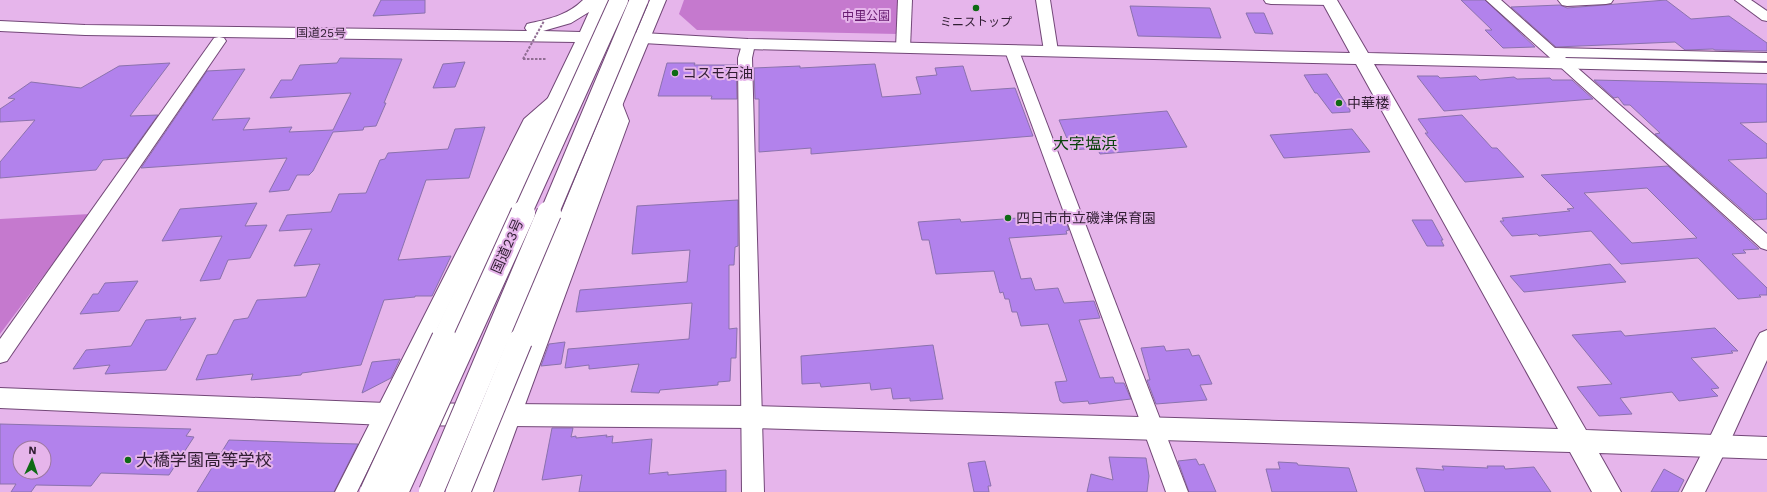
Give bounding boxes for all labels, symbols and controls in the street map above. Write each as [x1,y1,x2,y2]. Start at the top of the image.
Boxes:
marker: ミニストップ [971,3,981,13]
park label: 中里公園 [842,9,890,23]
place label: ミニストップ [940,15,1012,29]
street label: 国道25号 [296,26,346,40]
place label: コスモ石油 [683,65,753,81]
marker: コスモ石油 [670,68,680,78]
place label: 中華楼 [1347,95,1390,111]
marker: 中華楼 [1334,98,1344,108]
district label: 大字塩浜 [1053,134,1117,153]
place label: 四日市市立磯津保育園 [1016,210,1156,226]
marker: 四日市市立磯津保育園 [1003,213,1013,223]
street label: 国道23号 [488,216,526,276]
north arrow [12,440,52,480]
text: N [28,444,37,457]
place label: 大橋学園高等学校 [136,450,272,470]
marker: 大橋学園高等学校 [123,455,133,465]

